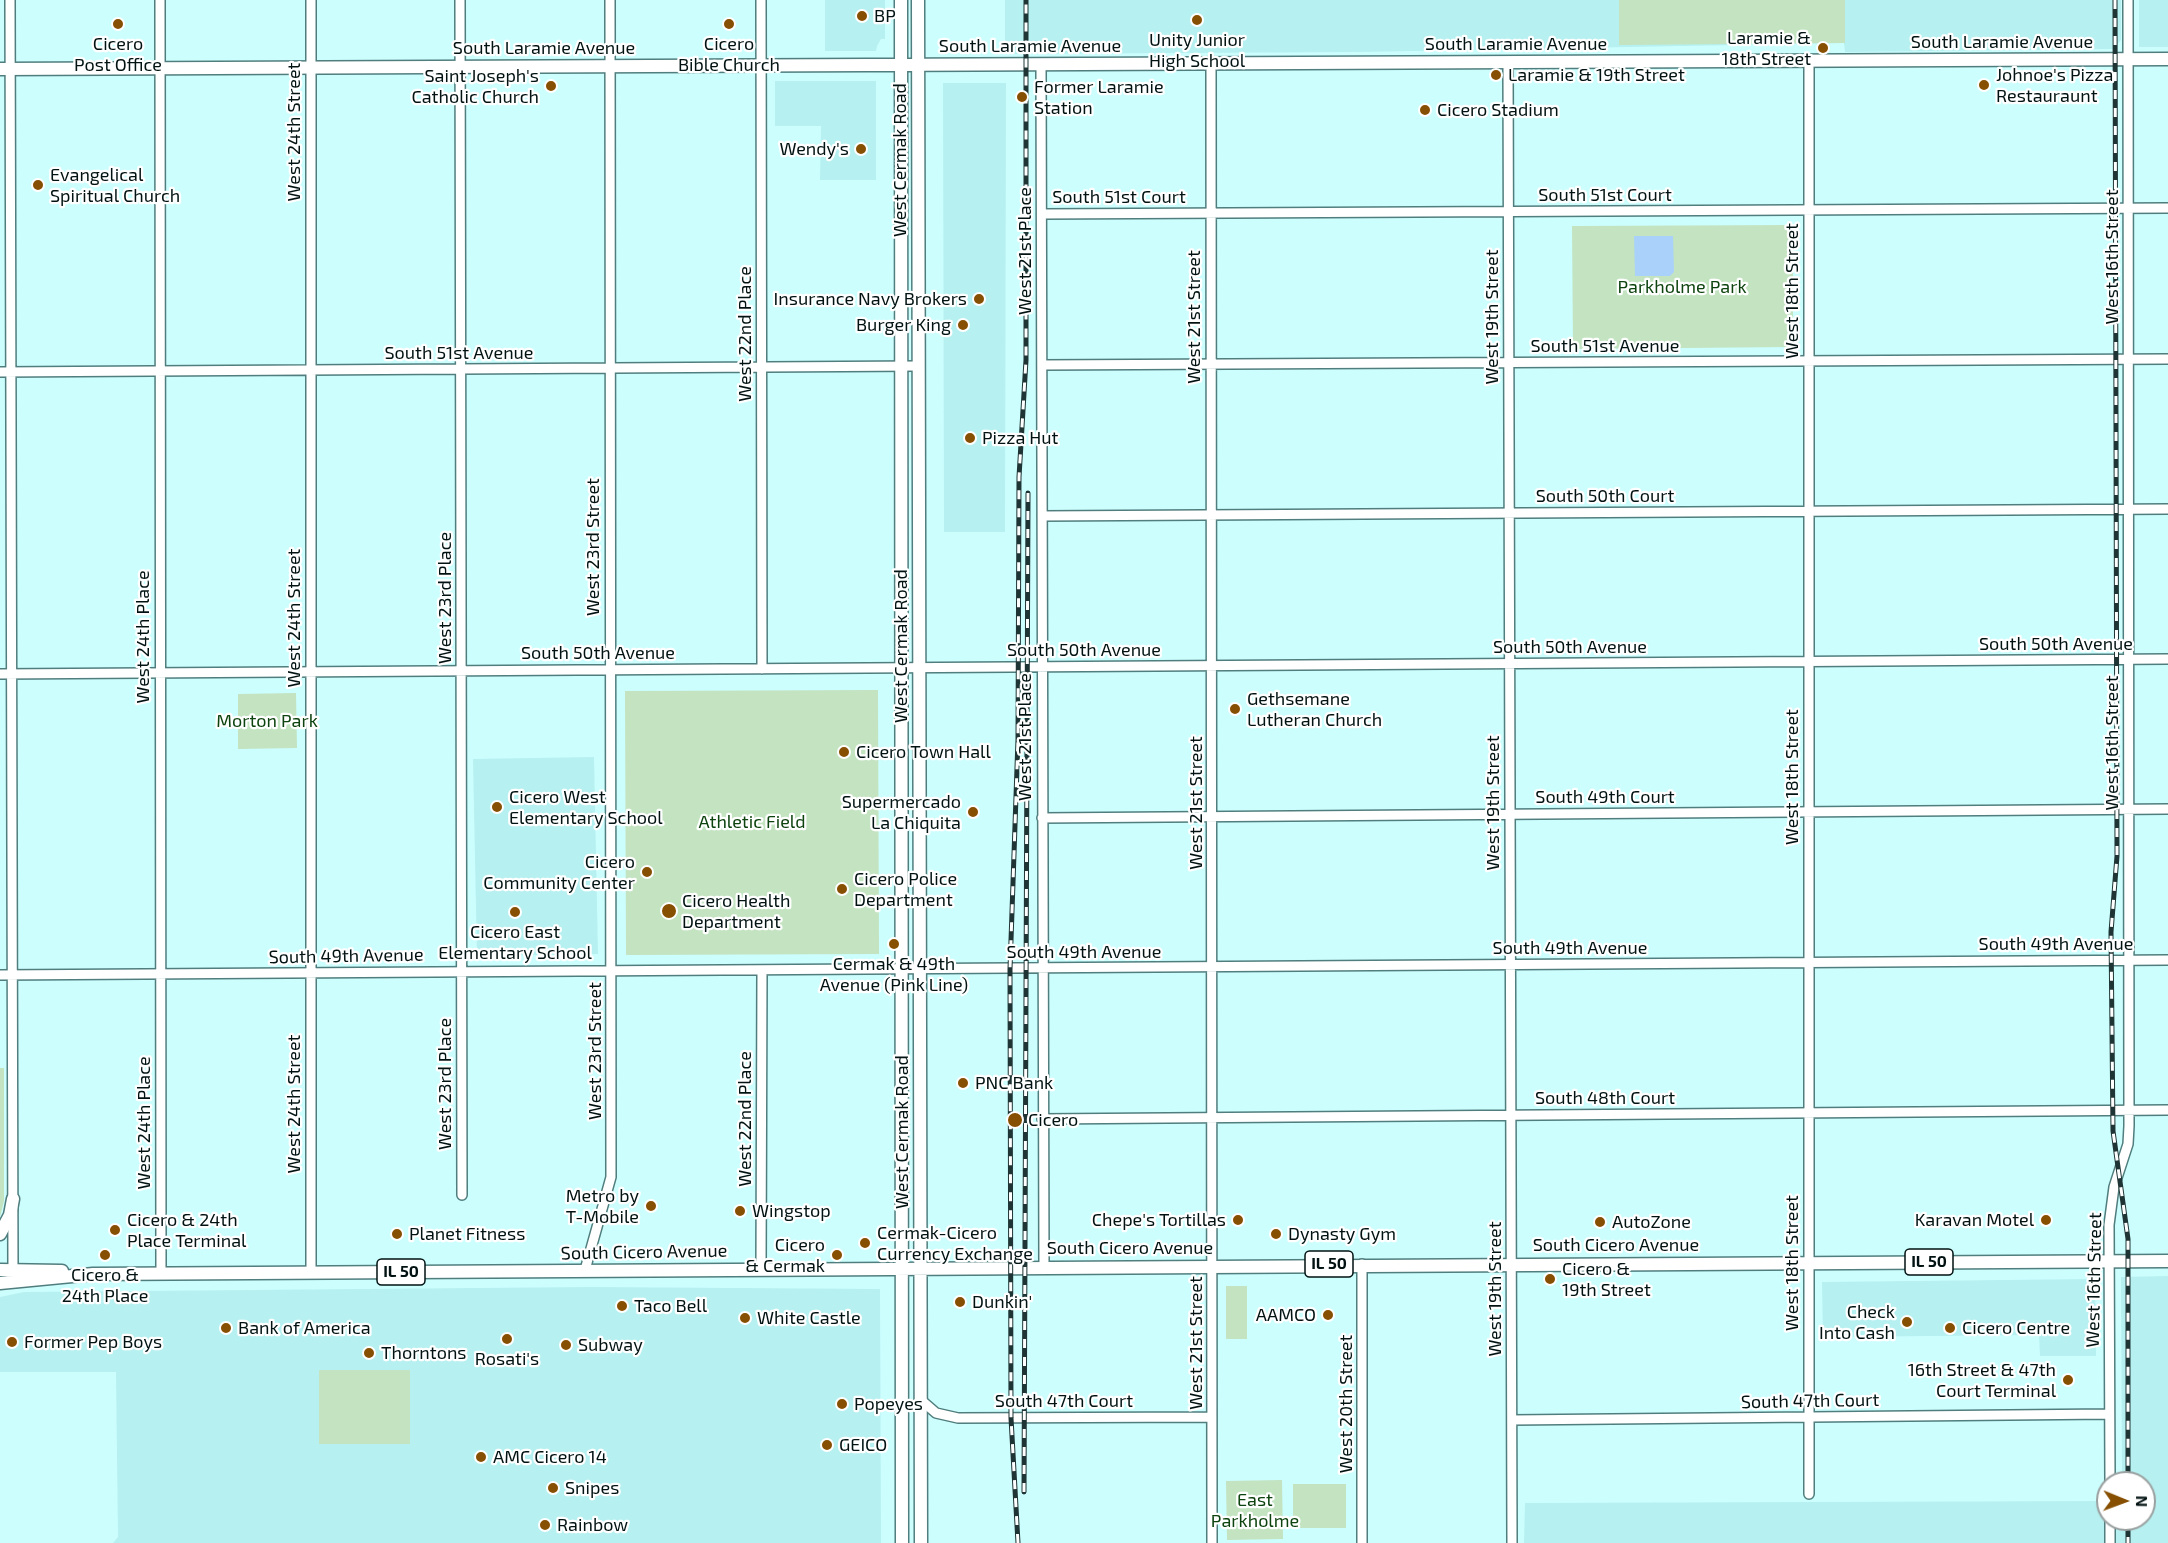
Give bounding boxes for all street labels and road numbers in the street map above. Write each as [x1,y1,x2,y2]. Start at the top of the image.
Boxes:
street label: South Laramie Avenue [1911,31,2093,53]
street label: South Laramie Avenue [1425,33,1607,55]
street label: South Laramie Avenue [939,35,1121,57]
street label: South Laramie Avenue [453,37,635,59]
street label: West 24th Street [283,63,305,201]
street label: West Cermak Road [889,83,911,237]
street label: South 51st Court [1538,184,1672,206]
street label: South 51st Court [1052,186,1186,208]
street label: West 21st Place [1014,187,1036,315]
street label: West 16th Street [2101,189,2123,325]
street label: West 18th Street [1781,223,1803,359]
street label: West 19th Street [1481,249,1503,385]
street label: West 21st Street [1183,250,1205,384]
street label: West 22nd Place [734,266,756,402]
street label: South 51st Avenue [1530,335,1680,357]
street label: South 51st Avenue [384,342,534,364]
street label: West 23rd Street [582,478,604,616]
street label: South 50th Court [1536,485,1674,507]
street label: West 23rd Place [434,532,456,664]
street label: West 24th Street [283,549,305,687]
street label: West Cermak Road [890,569,912,723]
street label: West 24th Place [132,570,154,704]
street label: South 50th Avenue [1979,633,2133,655]
street label: South 50th Avenue [1493,636,1647,658]
street label: South 50th Avenue [1007,639,1161,661]
street label: South 50th Avenue [521,642,675,664]
street label: West 21st Place [1014,673,1036,801]
street label: West 16th Street [2101,675,2123,811]
street label: West 18th Street [1781,709,1803,845]
street label: West 19th Street [1482,735,1504,871]
street label: West 21st Street [1185,736,1207,870]
street label: South 49th Court [1535,786,1675,808]
street label: South 49th Avenue [1979,933,2133,955]
street label: South 49th Avenue [1493,937,1647,959]
street label: South 49th Avenue [1007,941,1161,963]
street label: South 49th Avenue [268,944,424,968]
street label: West 23rd Street [584,982,606,1120]
street label: West 23rd Place [434,1018,456,1150]
street label: West 24th Street [283,1035,305,1173]
street label: West 22nd Place [734,1051,756,1187]
street label: West Cermak Road [891,1055,913,1209]
street label: West 24th Place [133,1056,155,1190]
street label: South 48th Court [1535,1087,1675,1109]
street label: West 18th Street [1781,1195,1803,1331]
street label: West 16th Street [2082,1212,2106,1348]
street label: West 19th Street [1484,1221,1506,1357]
street label: South Cicero Avenue [1533,1234,1699,1256]
street label: South Cicero Avenue [1047,1237,1213,1259]
street label: South Cicero Avenue [561,1240,727,1264]
road number: IL 50 [1905,1249,1953,1275]
road number: IL 50 [1305,1251,1353,1277]
road number: IL 50 [377,1259,425,1285]
street label: West 21st Street [1185,1276,1207,1410]
street label: West 20th Street [1335,1335,1357,1473]
street label: South 47th Court [1741,1389,1879,1413]
street label: South 47th Court [995,1390,1133,1412]

